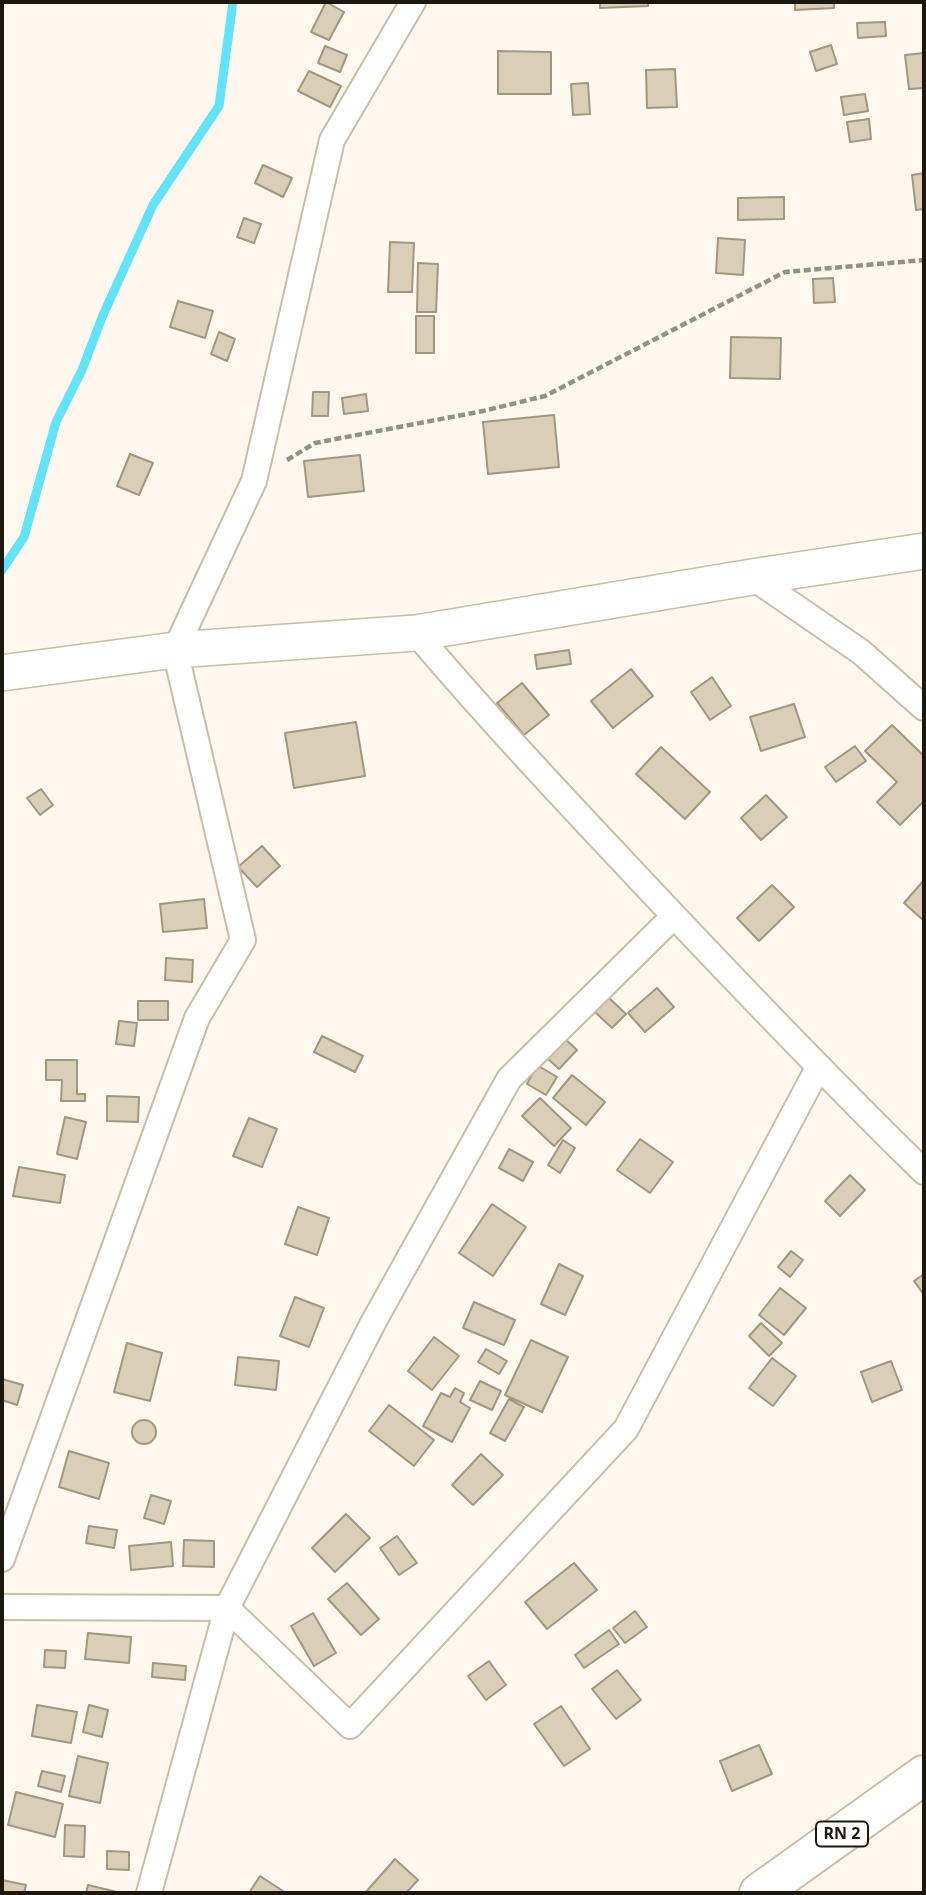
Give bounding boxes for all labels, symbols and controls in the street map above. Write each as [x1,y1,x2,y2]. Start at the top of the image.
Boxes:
road number: RN 2 [816,1822,868,1846]

